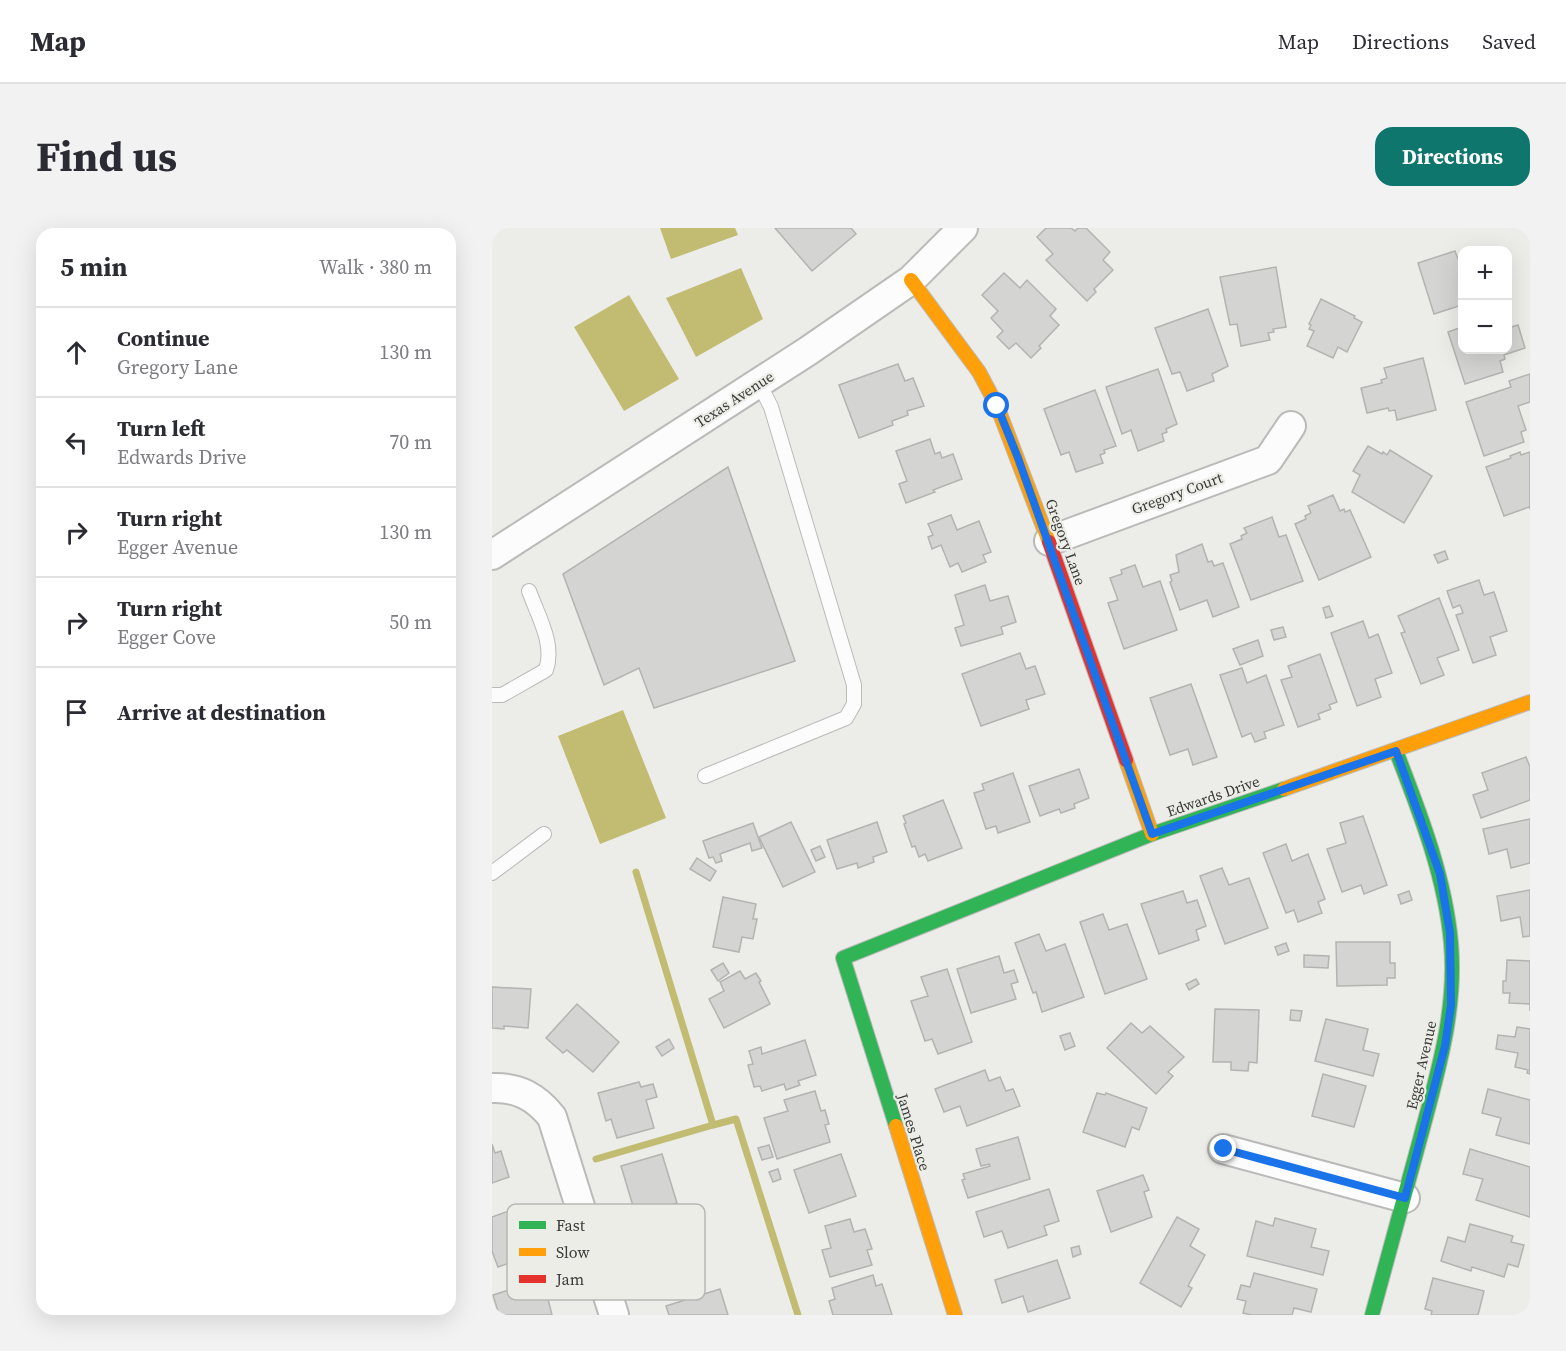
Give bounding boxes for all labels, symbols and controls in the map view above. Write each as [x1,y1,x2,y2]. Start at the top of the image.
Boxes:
text: Map [30,22,86,60]
text: Map [1278,27,1319,56]
text: Directions [1352,27,1449,56]
text: Saved [1482,27,1536,56]
text: Find us [36,127,177,185]
button: Directions [1375,127,1530,186]
map controls [1458,246,1512,354]
button: + [1458,246,1512,300]
text: 5 min [60,249,127,285]
text: Walk · 380 m [319,253,432,281]
button: − [1458,300,1512,354]
text: Continue [117,323,210,353]
icon: ahead [60,336,93,369]
text: 130 m [379,338,432,366]
text: Gregory Lane [117,353,238,381]
street label: Texas Avenue [690,365,778,432]
route start [983,392,1009,418]
text: Turn left [117,413,205,443]
icon: left [60,426,93,459]
text: 70 m [389,428,432,456]
text: Edwards Drive [117,443,246,471]
street label: Gregory Court [1129,467,1226,519]
street label: Gregory Lane [1041,496,1092,589]
text: Turn right [117,503,222,533]
icon: right [60,516,93,549]
text: 130 m [379,518,432,546]
text: Egger Avenue [117,533,238,561]
text: Turn right [117,593,222,623]
icon: right [60,606,93,639]
text: 50 m [389,608,432,636]
text: Egger Cove [117,623,216,651]
icon: arrive [60,696,93,729]
text: Arrive at destination [117,697,326,727]
street label: Edwards Drive [1164,770,1263,822]
street label: Egger Avenue [1401,1018,1442,1112]
street label: James Place [892,1090,936,1174]
route end [1210,1135,1236,1161]
legend [507,1204,705,1300]
text: Fast [556,1214,586,1236]
text: Slow [556,1241,591,1263]
text: Jam [555,1268,584,1290]

